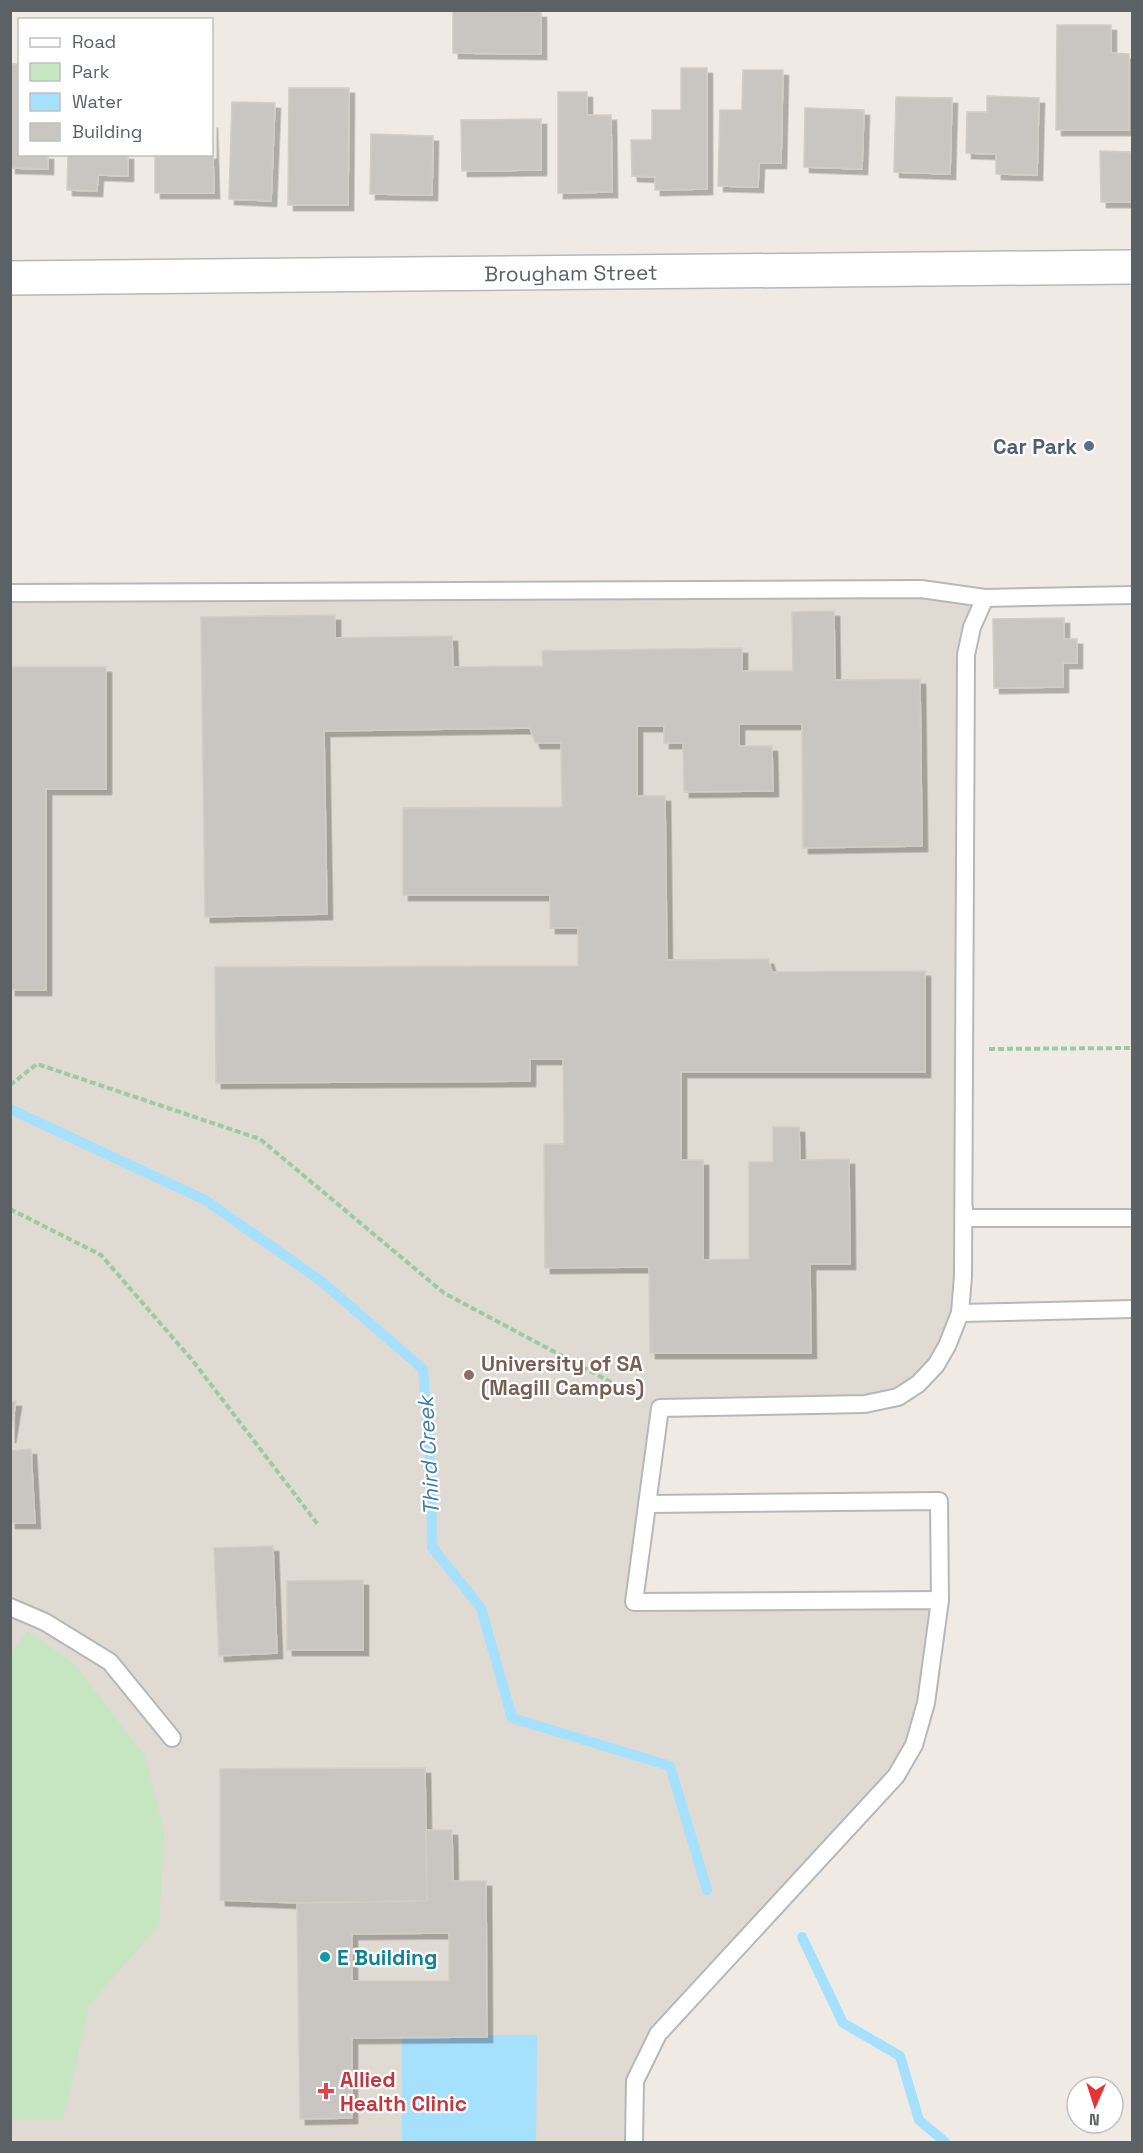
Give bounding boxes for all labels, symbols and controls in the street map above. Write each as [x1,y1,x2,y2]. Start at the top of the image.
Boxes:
legend [18,18,213,156]
text: Road [72,30,116,53]
text: Park [72,60,110,83]
text: Water [72,90,123,113]
text: Building [72,120,142,143]
street label: Brougham Street [484,258,658,287]
place label: Car Park [993,433,1077,460]
marker: Car Park [1082,439,1096,453]
place label: University of SA (Magill Campus) [481,1350,644,1401]
marker: University of SA (Magill Campus) [462,1368,476,1382]
water label: Third Creek [411,1393,445,1516]
place label: E Building [337,1944,437,1971]
marker: E Building [318,1950,332,1964]
place label: Allied Health Clinic [340,2066,467,2117]
north arrow [1065,2075,1125,2135]
marker: Allied Health Clinic [317,2082,335,2100]
text: N [1088,2109,1100,2130]

